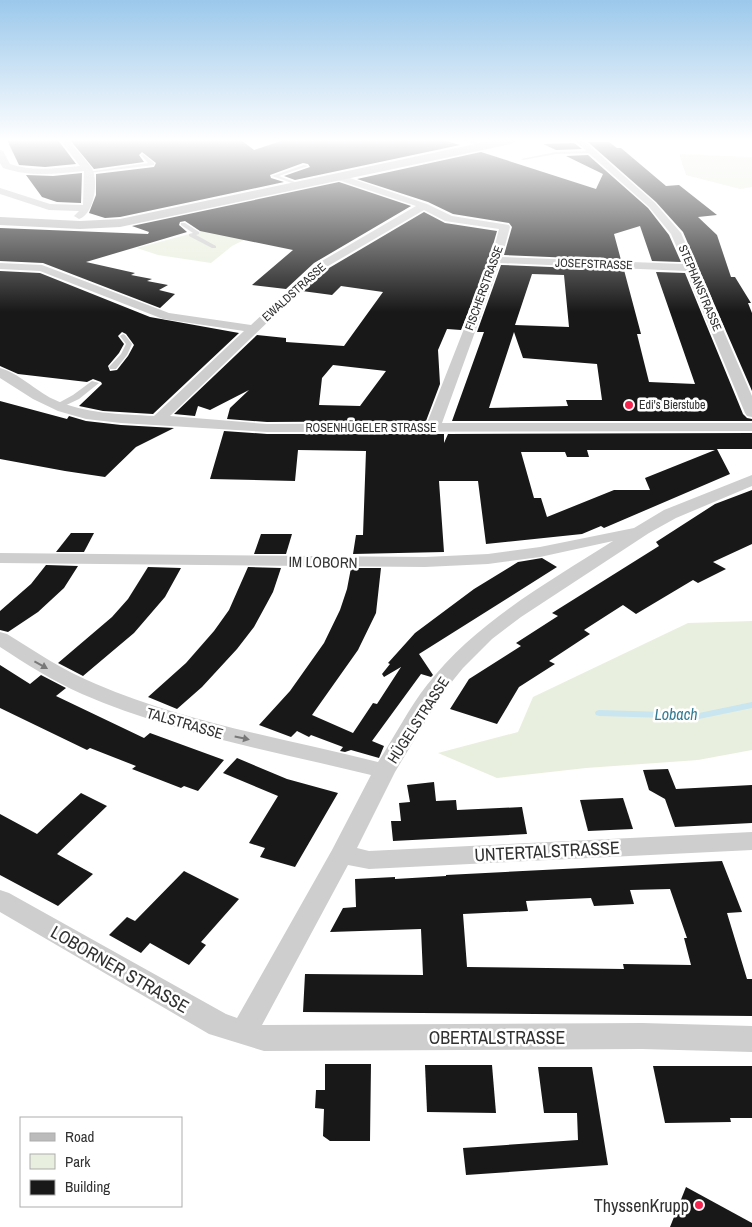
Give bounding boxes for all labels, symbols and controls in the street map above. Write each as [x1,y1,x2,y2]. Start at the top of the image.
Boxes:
street label: STEPHANSTRASSE [675,242,725,334]
street label: FISCHERSTRASSE [461,243,507,333]
street label: JOSEFSTRASSE [555,255,633,273]
street label: EWALDSTRASSE [259,259,329,325]
place label: Edi's Bierstube [639,397,705,413]
marker: Edi's Bierstube [623,399,635,411]
street label: ROSENHÜGELER STRASSE [305,419,437,436]
street label: IM LOBORN [288,551,358,573]
one-way arrow [34,660,48,669]
street label: HÜGELSTRASSE [382,672,454,768]
street label: TALSTRASSE [144,702,226,744]
water label: Lobach [654,703,698,725]
one-way arrow [235,734,250,742]
street label: UNTERTALSTRASSE [474,835,620,867]
street label: LOBORNER STRASSE [46,919,194,1019]
street label: OBERTALSTRASSE [429,1025,565,1050]
legend [20,1117,182,1207]
text: Road [65,1126,94,1147]
text: Park [65,1151,91,1172]
text: Building [65,1176,110,1197]
place label: ThyssenKrupp [594,1193,689,1218]
marker: ThyssenKrupp [693,1199,705,1211]

